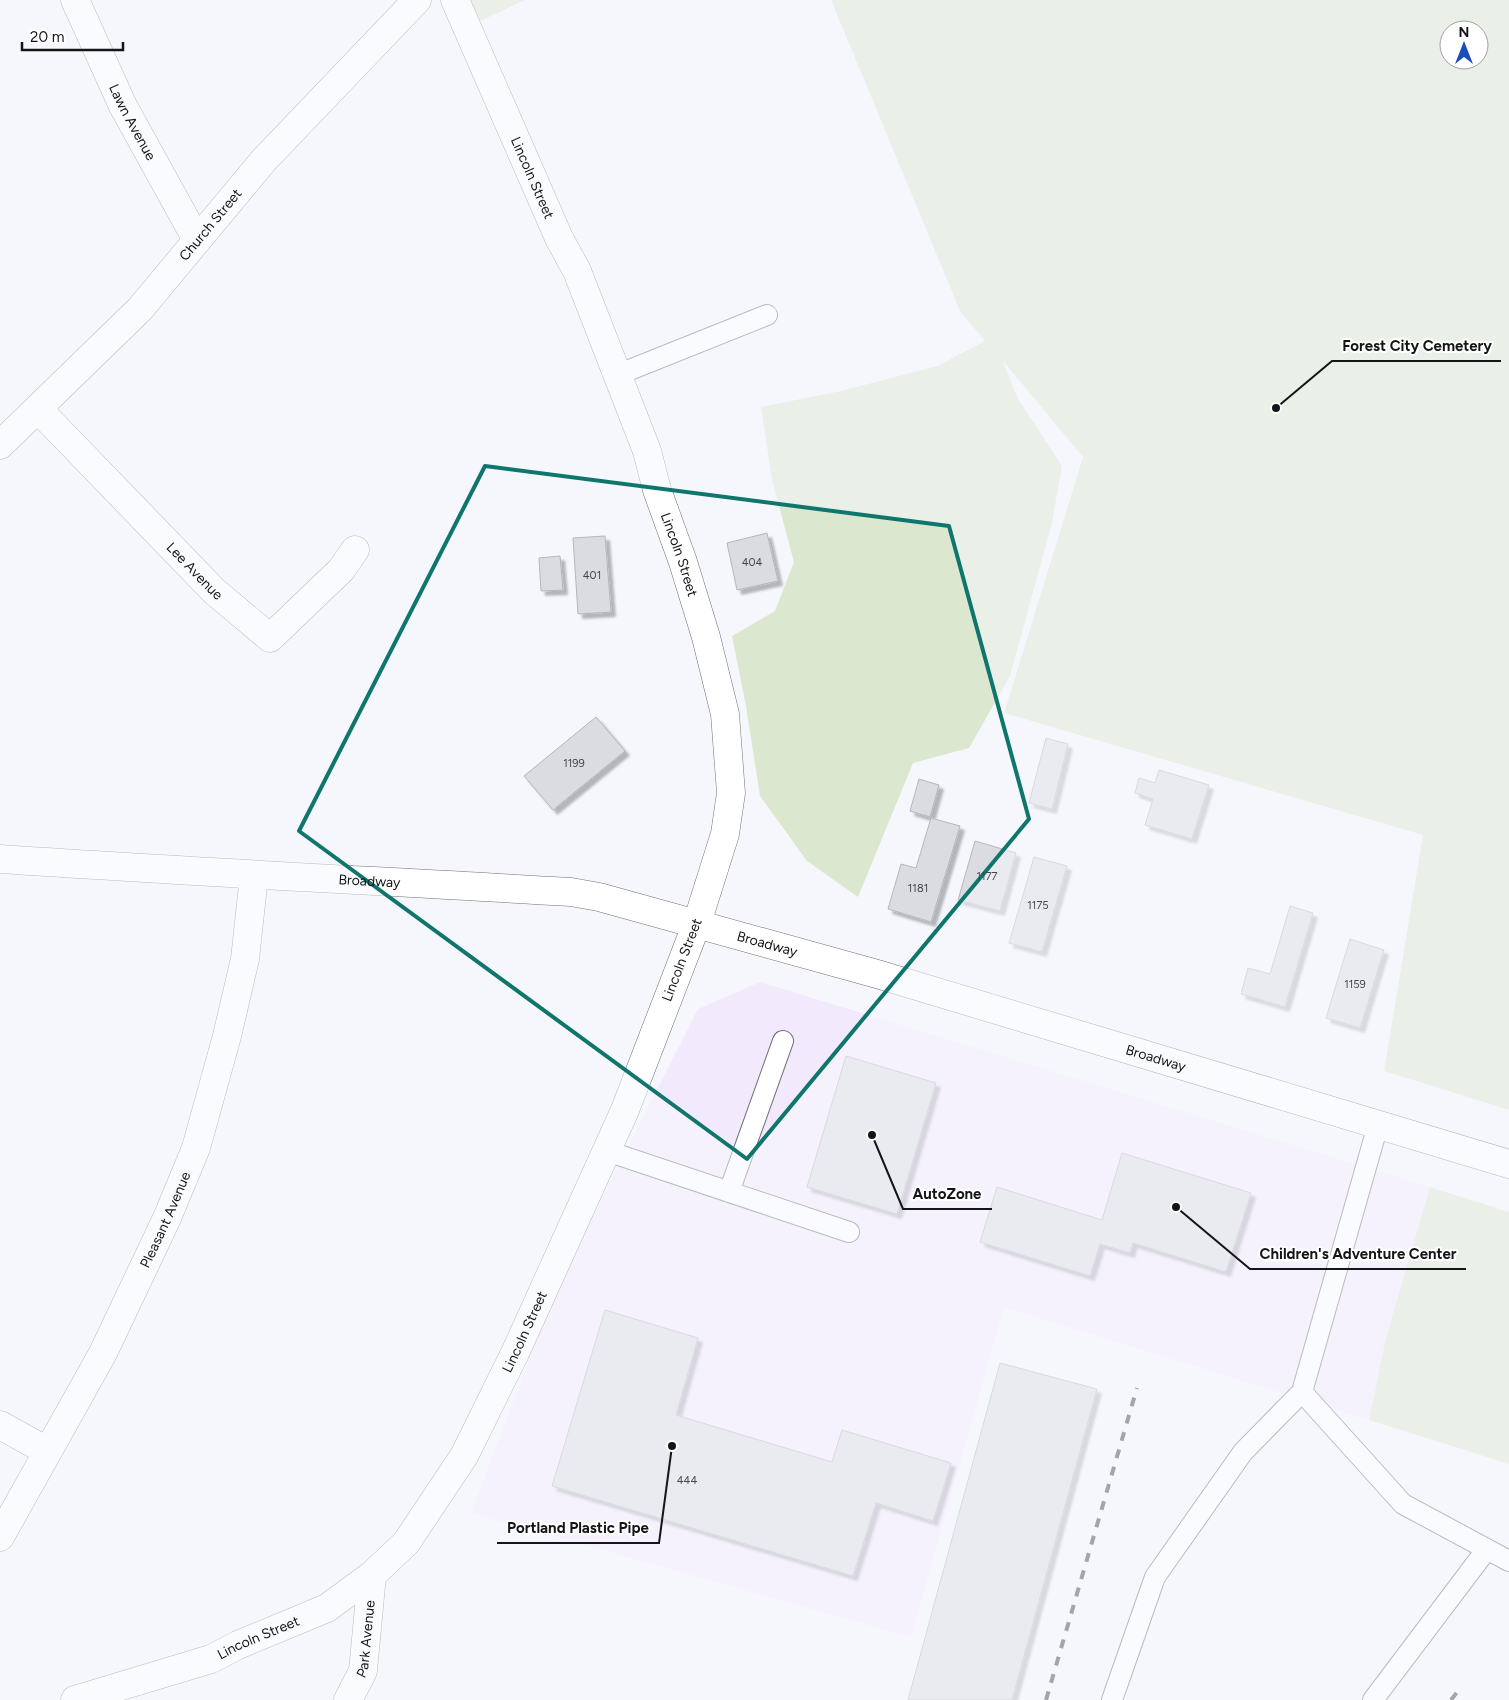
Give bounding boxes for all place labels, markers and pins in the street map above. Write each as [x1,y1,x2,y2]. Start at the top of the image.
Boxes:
callout: Forest City Cemetery [1332,331,1501,361]
callout: AutoZone [903,1179,992,1209]
callout: Children's Adventure Center [1250,1239,1466,1269]
callout: Portland Plastic Pipe [497,1513,659,1543]

